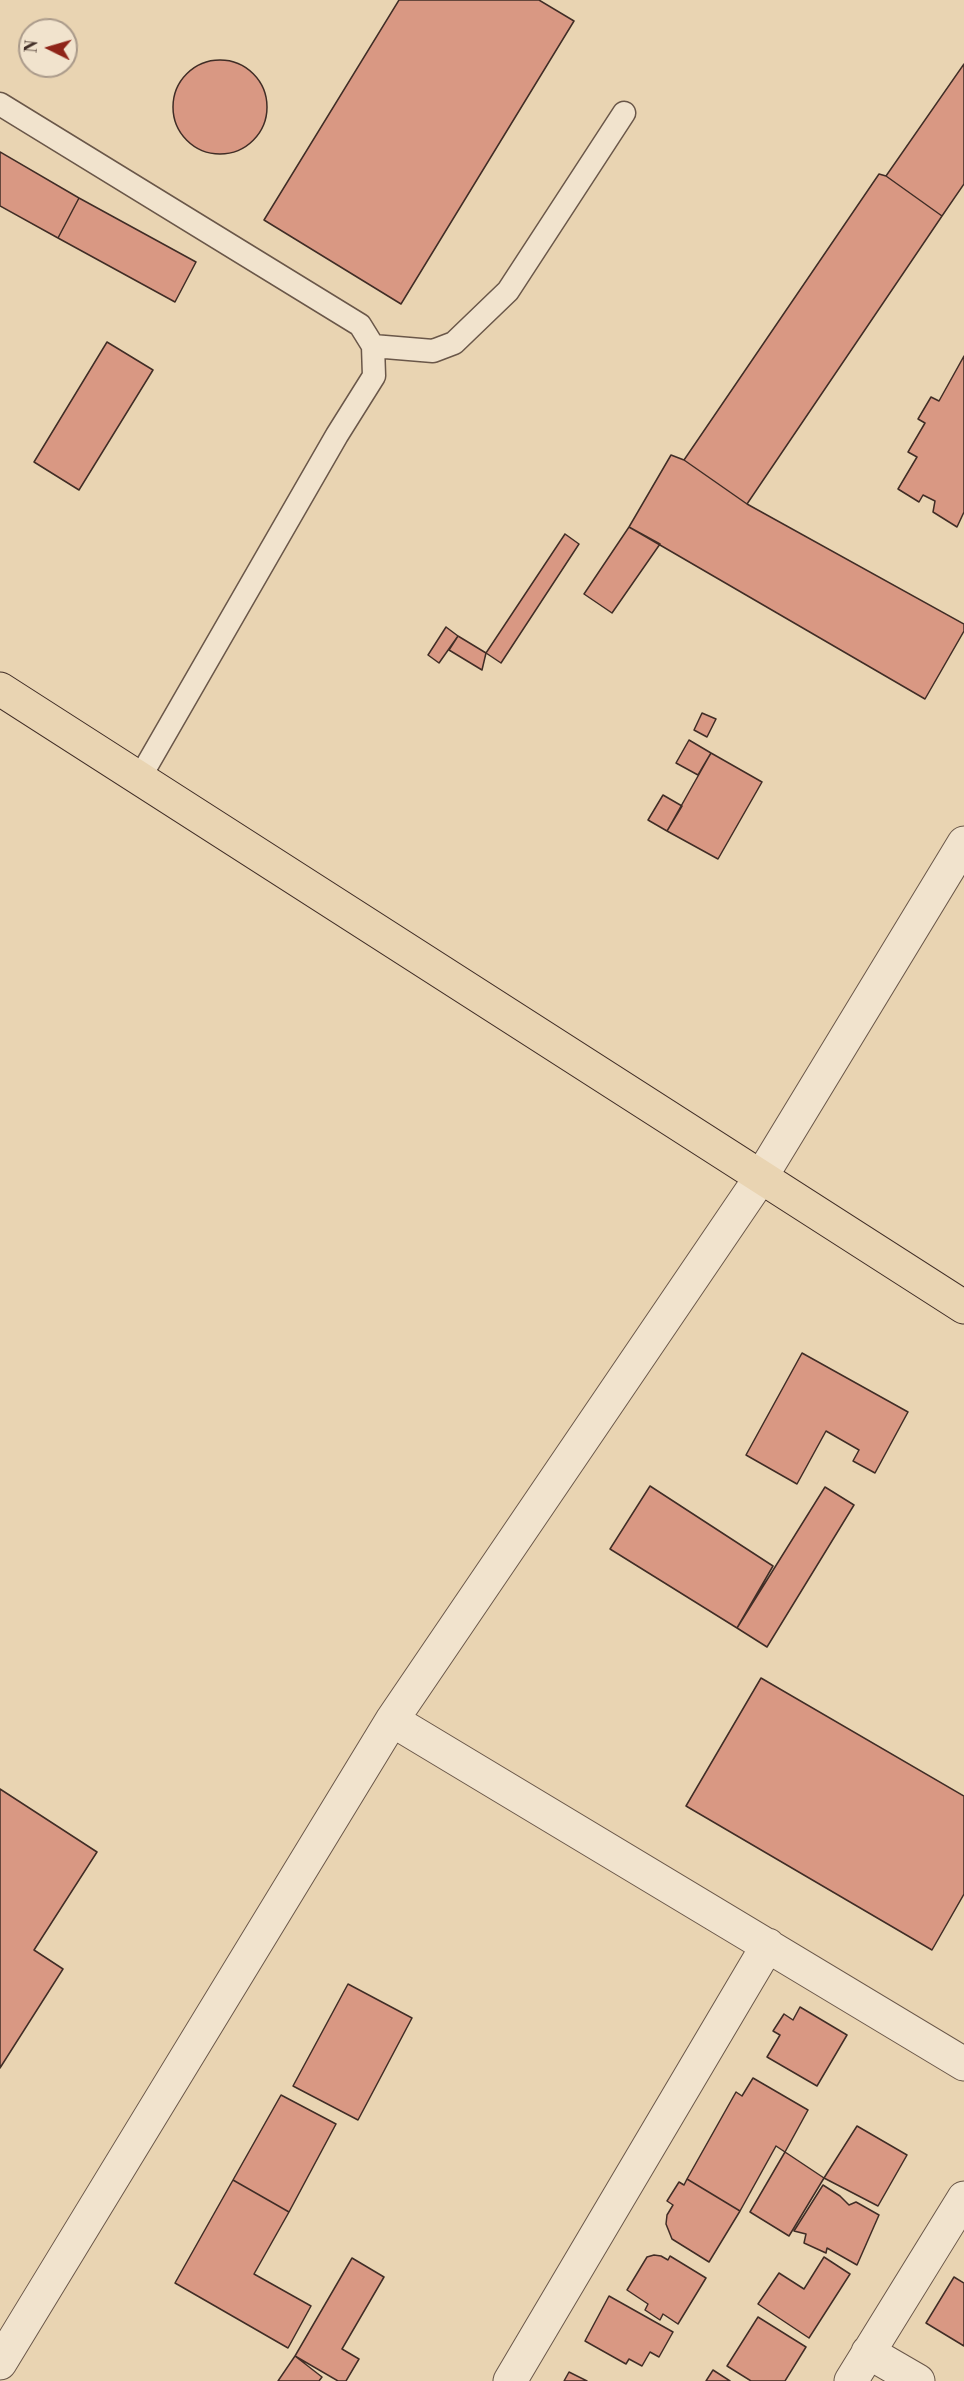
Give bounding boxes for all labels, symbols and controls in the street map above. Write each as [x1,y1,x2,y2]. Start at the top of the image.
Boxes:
north arrow [18,18,78,78]
text: N [22,39,43,54]

